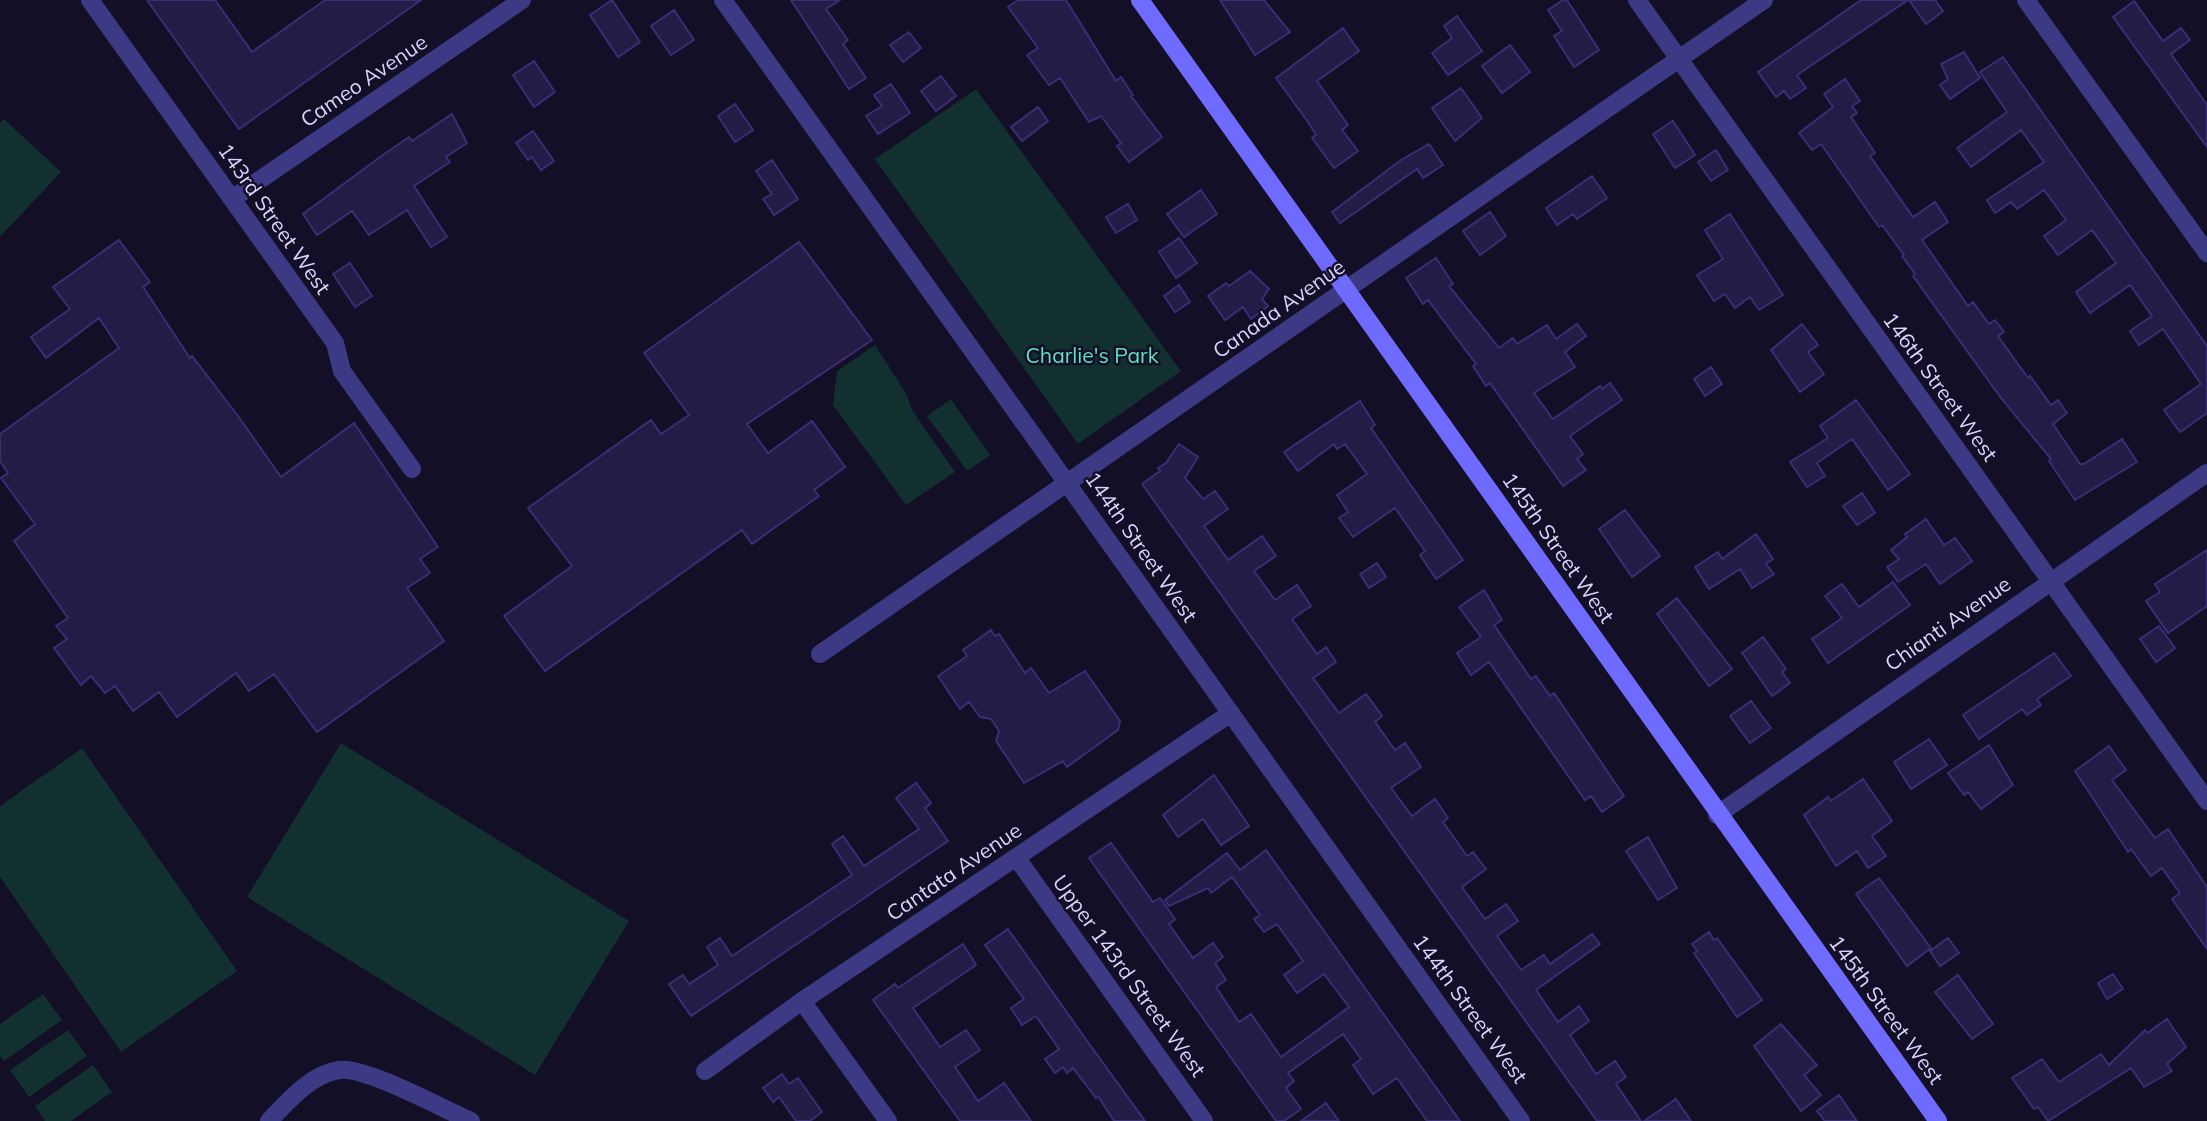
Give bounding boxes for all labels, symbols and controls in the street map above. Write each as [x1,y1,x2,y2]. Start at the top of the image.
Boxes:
street label: Cameo Avenue [295,28,432,132]
street label: 143rd Street West [213,138,337,299]
street label: Canada Avenue [1207,253,1350,363]
street label: 146th Street West [1878,307,2004,466]
park label: Charlie's Park [1025,342,1159,368]
street label: 144th Street West [1080,466,1203,627]
street label: 145th Street West [1497,467,1620,628]
street label: Chianti Avenue [1880,570,2015,676]
street label: Cantata Avenue [881,816,1026,926]
street label: Upper 143rd Street West [1048,869,1212,1081]
street label: 144th Street West [1408,929,1534,1088]
street label: 145th Street West [1824,930,1950,1089]

